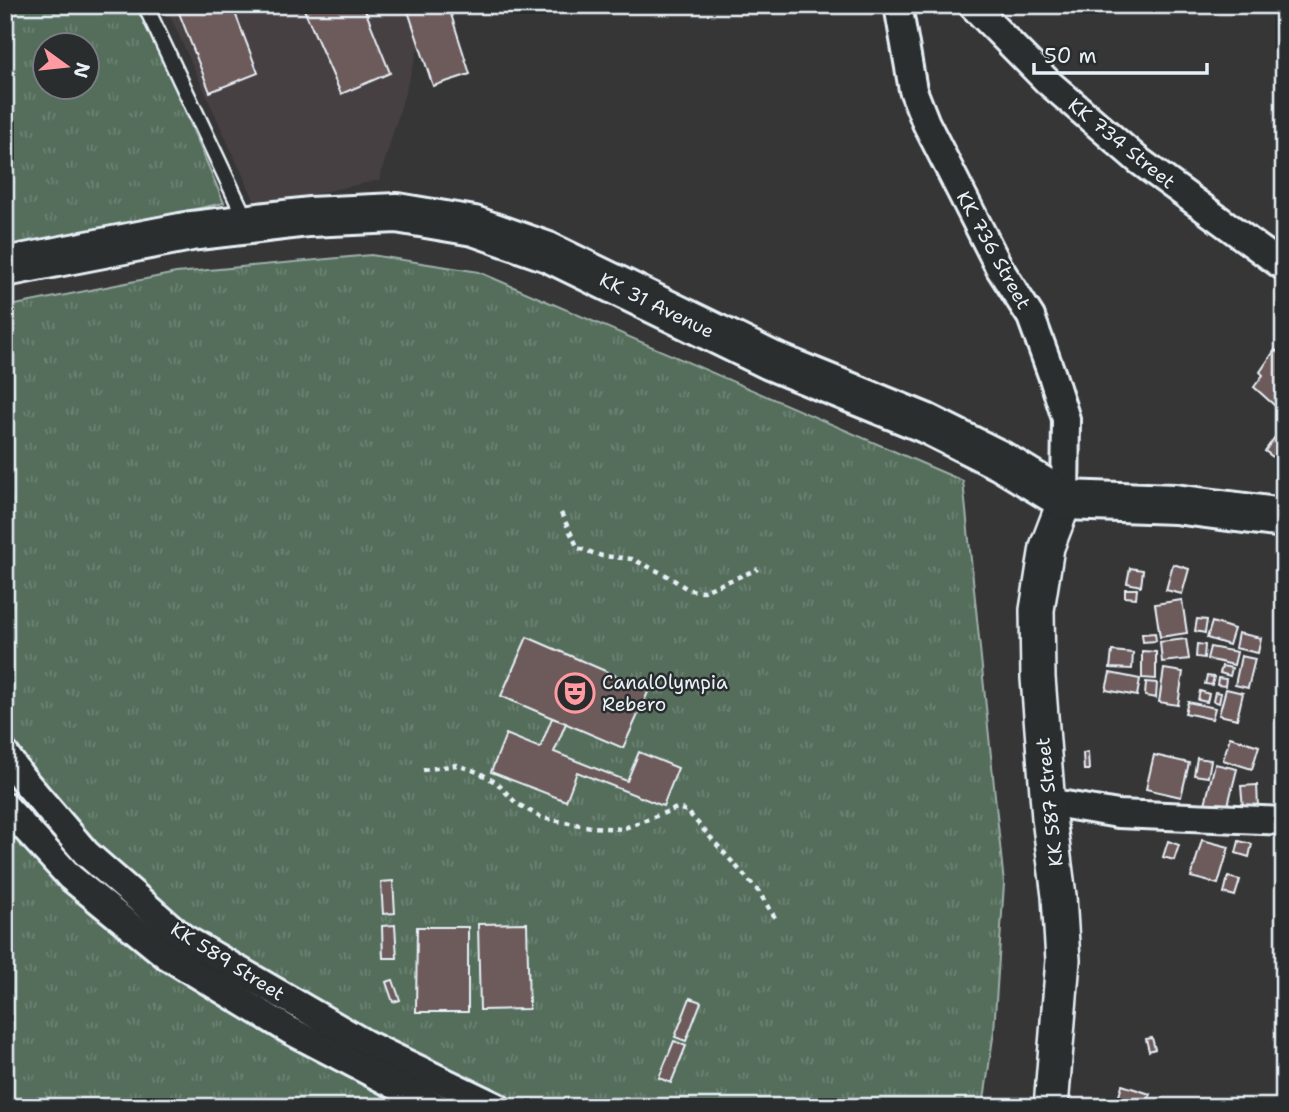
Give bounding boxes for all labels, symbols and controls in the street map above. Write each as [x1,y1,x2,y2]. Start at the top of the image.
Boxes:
north arrow [32,32,102,102]
scale bar [1034,32,1207,76]
text: 50 m [1044,42,1097,70]
text: N [68,60,96,81]
street label: KK 734 Street [1063,92,1180,194]
street label: KK 736 Street [951,187,1036,314]
street label: KK 31 Avenue [595,267,718,344]
place label: CanalOlympia Rebero [602,670,728,717]
theatre icon: CanalOlympia Rebero [554,672,596,714]
street label: KK 587 Street [1030,736,1069,868]
street label: KK 589 Street [166,916,289,1006]

